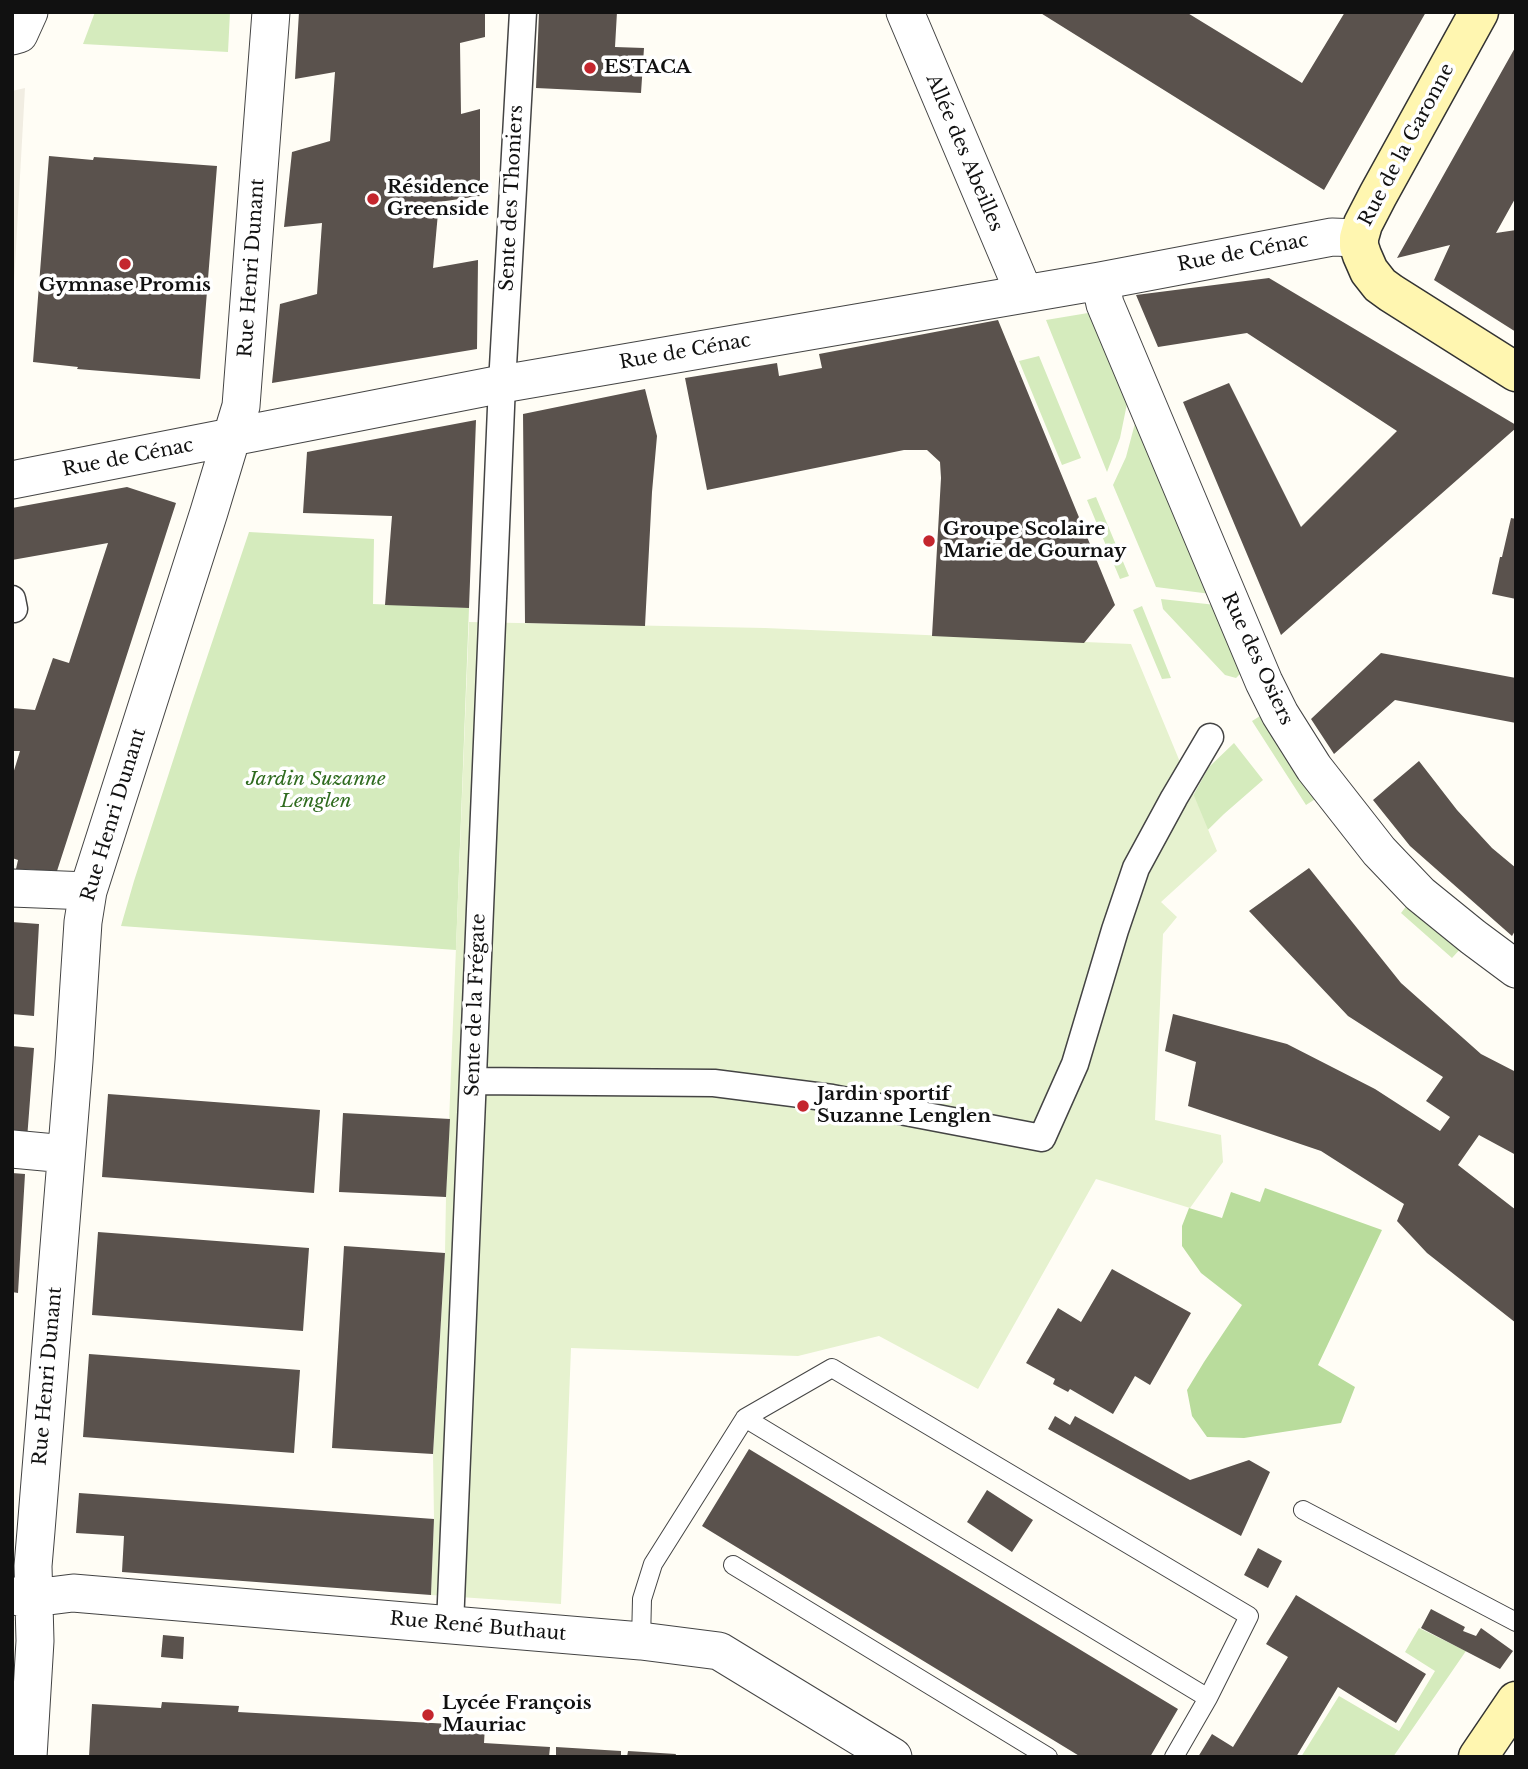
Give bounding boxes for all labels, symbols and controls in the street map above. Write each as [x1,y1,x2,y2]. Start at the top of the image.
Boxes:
place label: ESTACA [604,57,691,79]
marker: ESTACA [582,60,598,76]
street label: Rue de la Garonne [1355,60,1459,230]
street label: Allée des Abeilles [921,71,1007,235]
street label: Sente des Thoniers [496,104,528,292]
place label: Résidence Greenside [387,177,489,221]
street label: Rue Henri Dunant [234,178,270,358]
marker: Résidence Greenside [365,191,381,207]
street label: Rue de Cénac [1175,229,1311,277]
marker: Gymnase Promis [117,256,133,272]
place label: Gymnase Promis [39,275,211,297]
street label: Rue de Cénac [617,329,753,375]
street label: Rue de Cénac [60,434,196,482]
place label: Groupe Scolaire Marie de Gournay [943,519,1126,563]
marker: Groupe Scolaire Marie de Gournay [921,533,937,549]
street label: Rue des Osiers [1216,589,1298,729]
street label: Rue Henri Dunant [77,726,151,904]
park label: Jardin Suzanne Lenglen [246,769,386,813]
street label: Sente de la Frégate [461,913,491,1097]
place label: Jardin sportif Suzanne Lenglen [817,1084,991,1128]
marker: Jardin sportif Suzanne Lenglen [795,1098,811,1114]
street label: Rue Henri Dunant [29,1286,67,1466]
street label: Rue René Buthaut [389,1608,567,1646]
place label: Lycée François Mauriac [442,1693,592,1737]
marker: Lycée François Mauriac [420,1707,436,1723]

